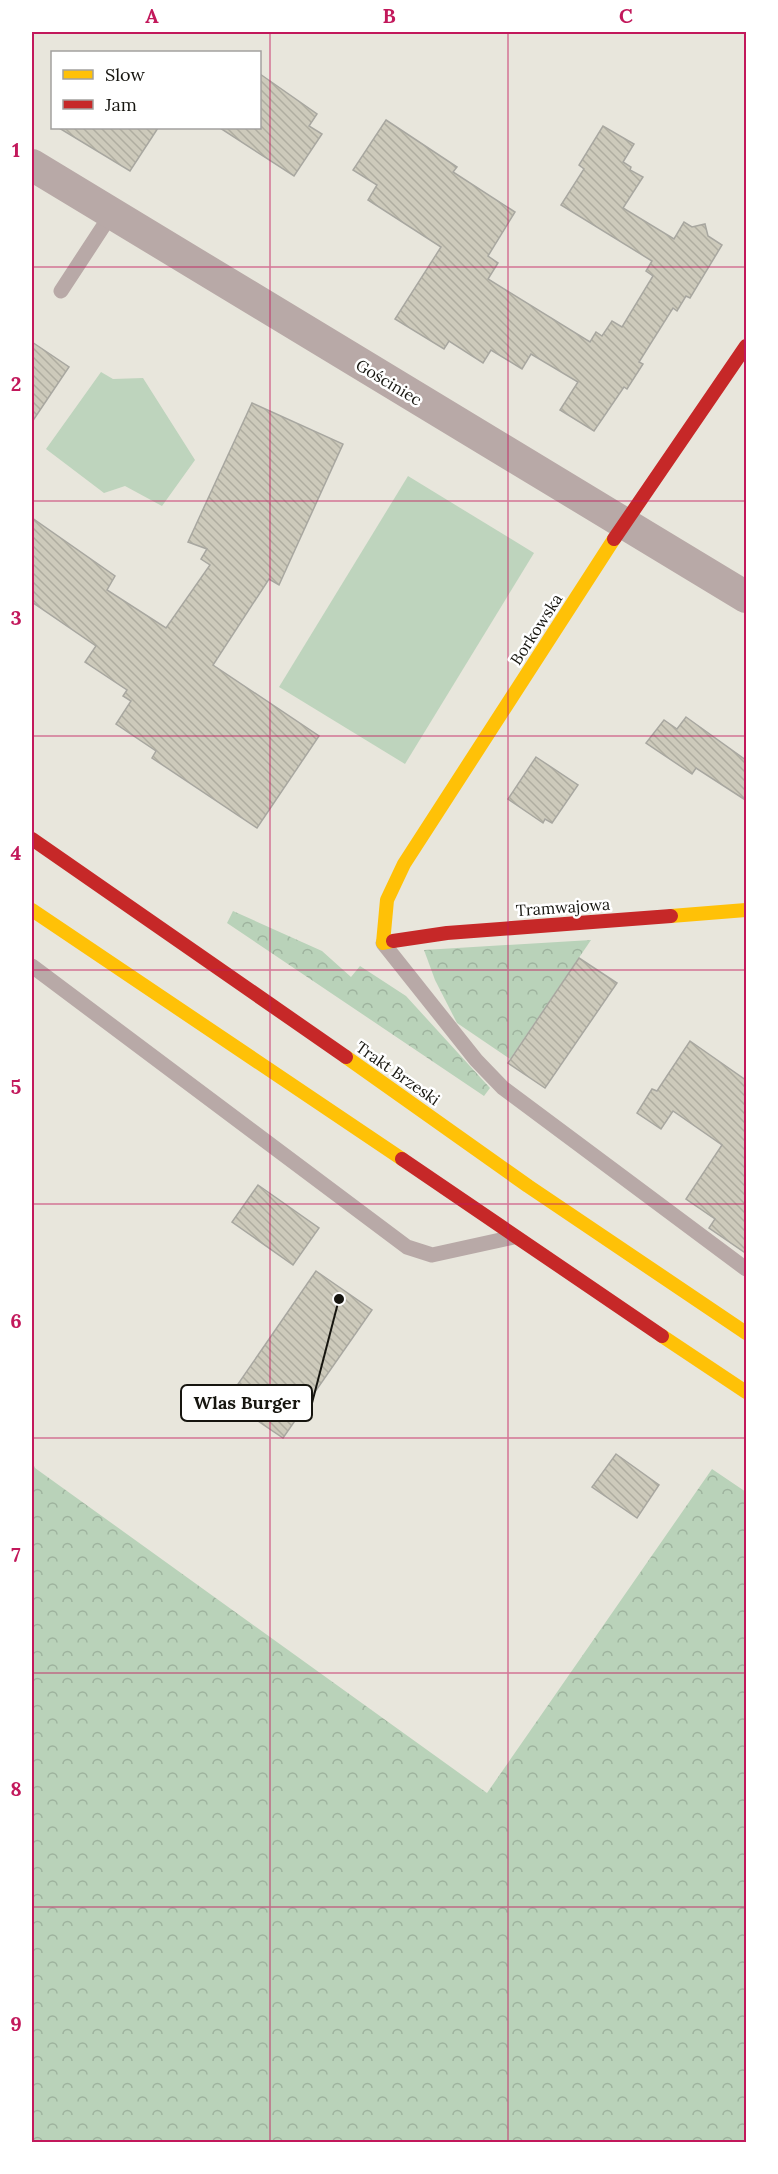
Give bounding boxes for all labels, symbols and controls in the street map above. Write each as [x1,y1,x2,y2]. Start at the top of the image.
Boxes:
text: A [145,3,159,28]
text: B [382,3,396,28]
text: C [619,3,633,28]
legend [51,51,261,129]
text: Slow [105,63,145,86]
text: Jam [104,93,137,116]
text: 1 [12,137,20,162]
street label: Gościniec [352,355,426,409]
text: 2 [11,371,21,396]
street label: Borkowska [506,590,566,668]
text: 3 [10,605,22,630]
text: 4 [11,840,22,865]
street label: Tramwajowa [515,894,611,920]
street label: Trakt Brzeski [352,1037,444,1109]
text: 5 [11,1074,22,1099]
text: 6 [10,1308,22,1333]
callout: Wlas Burger [181,1385,312,1421]
text: Wlas Burger [194,1391,301,1414]
text: 7 [11,1542,21,1567]
text: 8 [10,1776,22,1801]
text: 9 [10,2011,22,2036]

